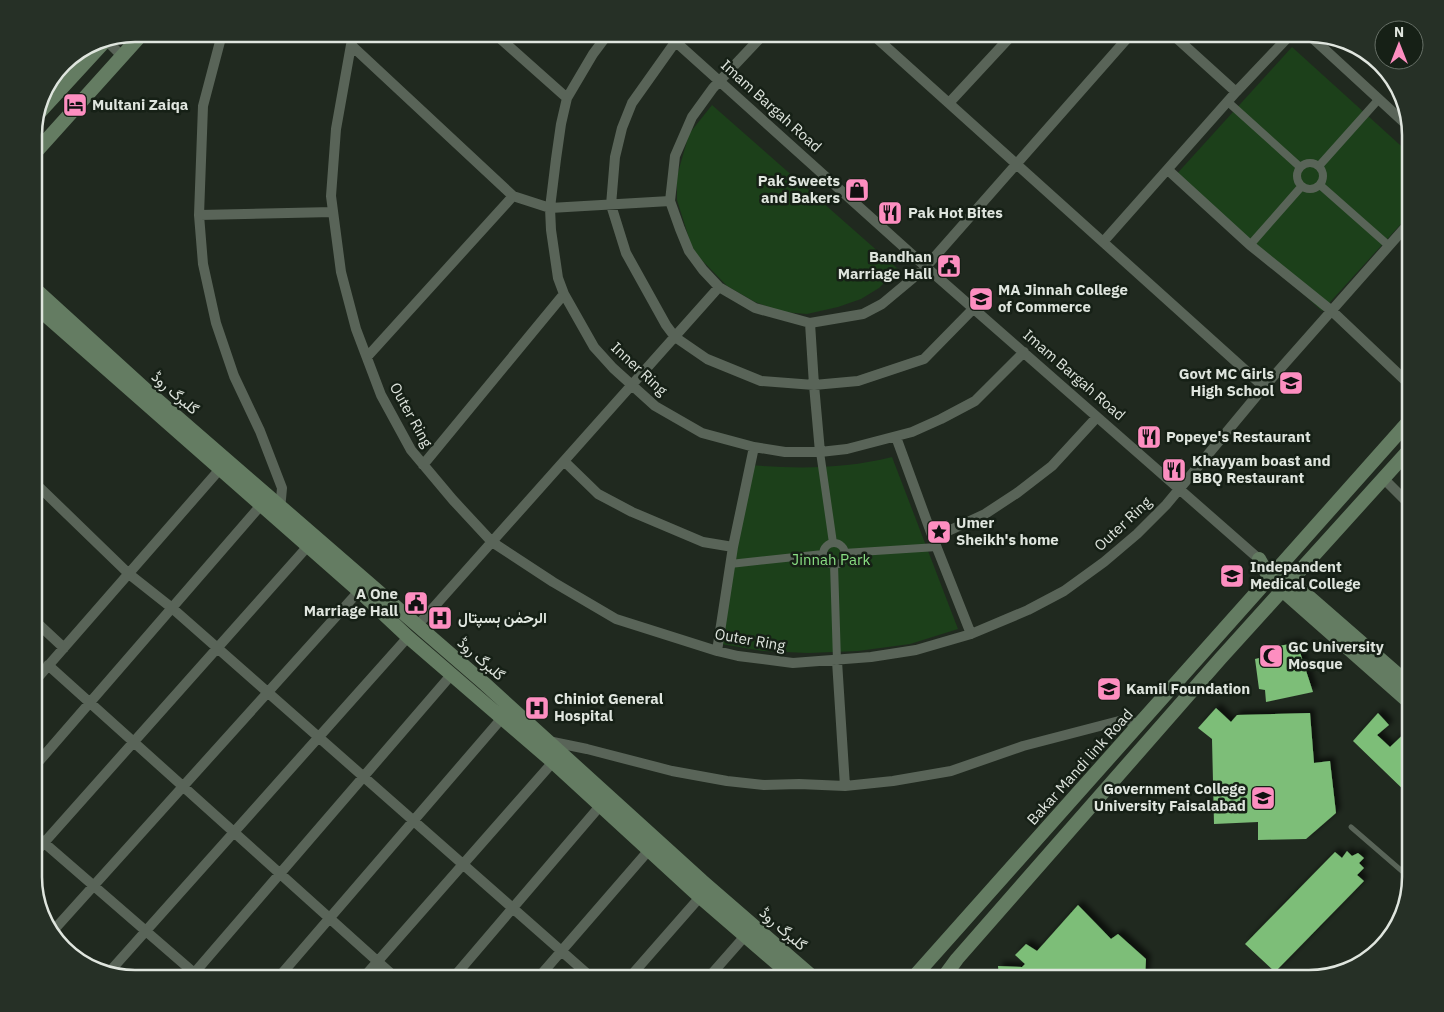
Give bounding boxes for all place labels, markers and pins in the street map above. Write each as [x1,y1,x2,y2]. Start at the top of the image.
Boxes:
hotel icon: Multani Zaiqa [62,92,88,118]
place label: Multani Zaiqa [92,95,189,114]
place label: Pak Sweets and Bakers [758,171,840,207]
shop icon: Pak Sweets and Bakers [844,177,870,203]
restaurant icon: Pak Hot Bites [877,200,903,226]
place label: Pak Hot Bites [908,203,1003,222]
place label: Bandhan Marriage Hall [838,247,932,283]
public building icon: Bandhan Marriage Hall [936,253,962,279]
place label: MA Jinnah College of Commerce [998,280,1128,316]
school or university icon: MA Jinnah College of Commerce [968,286,994,312]
place label: Govt MC Girls High School [1179,364,1274,400]
school or university icon: Govt MC Girls High School [1278,370,1304,396]
restaurant icon: Popeye's Restaurant [1136,424,1162,450]
place label: Popeye's Restaurant [1166,427,1311,446]
place label: Khayyam boast and BBQ Restaurant [1192,451,1331,487]
restaurant icon: Khayyam boast and BBQ Restaurant [1161,457,1187,483]
place label: Umer Sheikh's home [956,513,1059,549]
place icon: Umer Sheikh's home [926,519,952,545]
place label: Indepandent Medical College [1250,557,1361,593]
school or university icon: Indepandent Medical College [1219,563,1245,589]
place label: A One Marriage Hall [304,584,398,620]
public building icon: A One Marriage Hall [403,590,429,616]
hospital icon: الرحمٰن ہسپتال [427,605,453,631]
place label: الرحمٰن ہسپتال [458,608,547,628]
place label: GC University Mosque [1288,637,1384,673]
mosque icon: GC University Mosque [1258,643,1284,669]
school or university icon: Kamil Foundation [1096,676,1122,702]
place label: Kamil Foundation [1126,679,1250,698]
place label: Chiniot General Hospital [554,689,664,725]
hospital icon: Chiniot General Hospital [524,695,550,721]
place label: Government College University Faisalabad [1094,779,1246,815]
school or university icon: Government College University Faisalabad [1250,785,1276,811]

